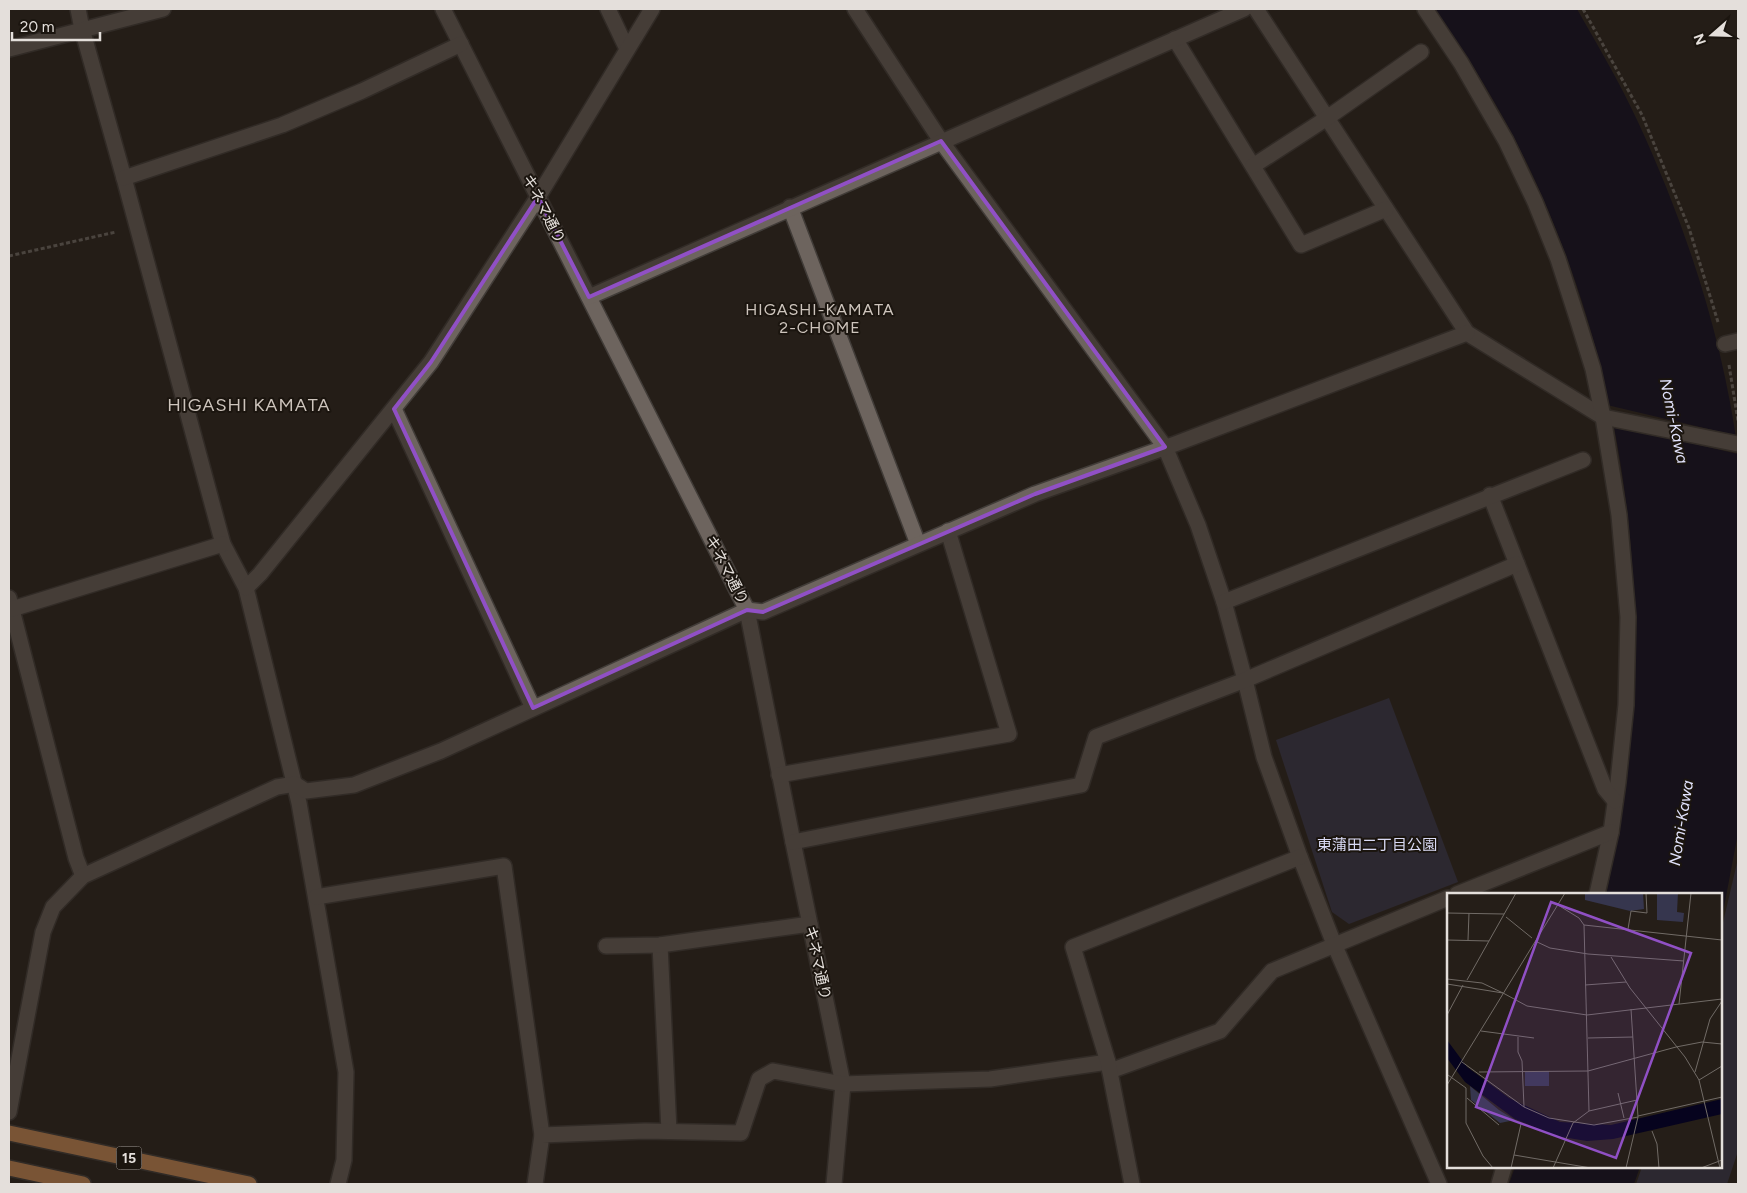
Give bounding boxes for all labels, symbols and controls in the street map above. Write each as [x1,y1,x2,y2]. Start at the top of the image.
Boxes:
scale bar [12,10,100,42]
north arrow [1687,10,1737,60]
text: 20 m [20,18,54,36]
text: N [1690,31,1710,47]
street label: キネマ通り [519,171,569,247]
district label: HIGASHI-KAMATA 2-CHOME [745,300,895,337]
water label: Nomi-Kawa [1656,377,1692,465]
district label: HIGASHI KAMATA [167,394,331,416]
street label: キネマ通り [702,532,752,608]
water label: Nomi-Kawa [1665,779,1697,867]
park label: 東蒲田二丁目公園 [1317,836,1437,854]
inset map [1447,893,1722,1168]
street label: キネマ通り [801,924,835,1002]
road number: 15 [116,1146,142,1170]

